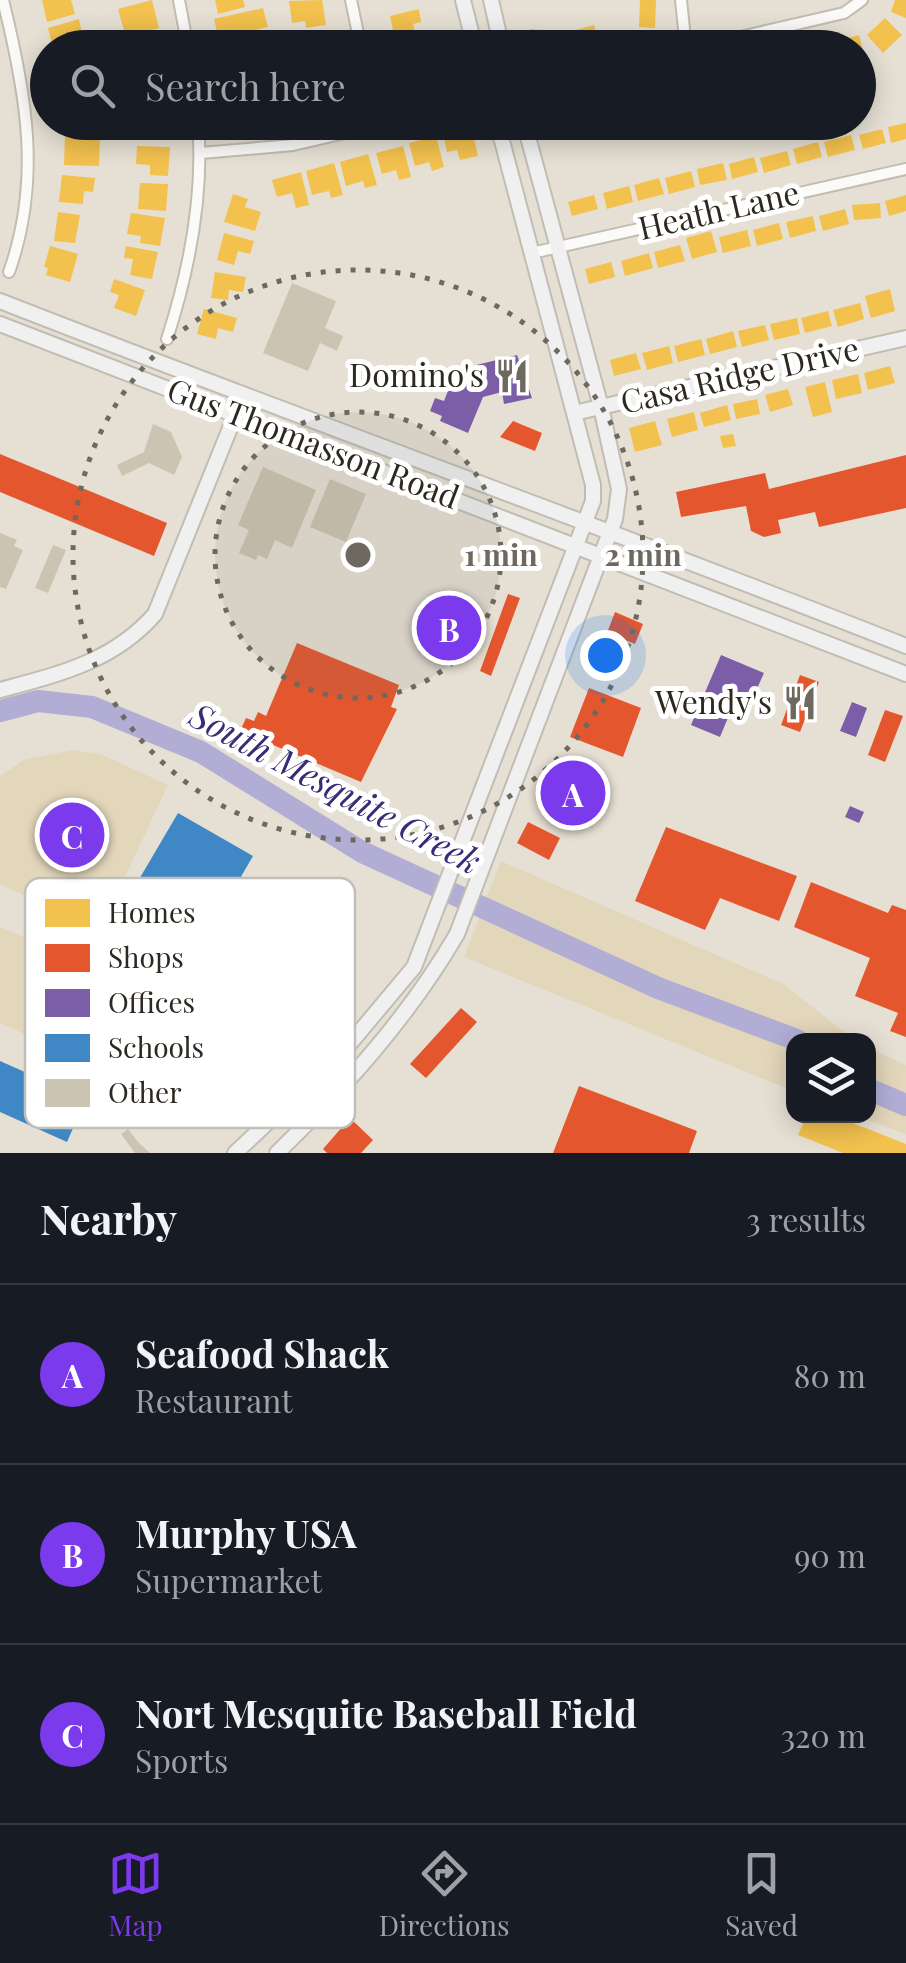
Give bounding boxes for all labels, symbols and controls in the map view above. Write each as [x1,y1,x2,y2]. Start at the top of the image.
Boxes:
search box [30,30,876,140]
icon: search [65,58,120,113]
text: Search here [145,60,346,111]
street label: Heath Lane [634,169,803,248]
street label: Casa Ridge Drive [616,325,863,422]
place label: Domino's [349,352,484,395]
restaurant icon: Domino's [493,357,531,395]
street label: Gus Thomasson Road [162,366,466,517]
text: 1 min [464,534,538,574]
text: 2 min [604,534,682,574]
centre of rings [340,537,376,573]
pin: B [416,590,482,666]
your location [580,630,631,681]
place label: Wendy's [654,679,772,722]
restaurant icon: Wendy's [781,684,819,722]
water label: South Mesquite Creek [182,690,490,883]
pin: A [540,756,606,830]
pin: C [40,798,104,872]
legend [25,878,355,1128]
text: Homes [108,893,196,930]
text: Shops [108,938,184,975]
text: Offices [108,983,195,1020]
text: Schools [108,1028,204,1065]
map controls [786,1033,876,1123]
button: layers [786,1033,876,1123]
text: Other [108,1073,182,1110]
text: Nearby [40,1190,177,1246]
text: 3 results [746,1197,866,1240]
text: Seafood Shack [135,1327,389,1378]
text: A [62,1353,83,1396]
text: 80 m [794,1353,866,1396]
text: Restaurant [135,1378,293,1421]
text: Murphy USA [135,1507,357,1558]
text: B [62,1533,83,1576]
text: 90 m [794,1533,866,1576]
text: Supermarket [135,1558,322,1601]
text: Nort Mesquite Baseball Field [135,1687,637,1738]
text: C [61,1713,84,1756]
text: 320 m [781,1713,866,1756]
text: Sports [135,1738,228,1781]
tab: Map [108,1846,163,1943]
tab: Directions [379,1846,510,1943]
tab: Saved [725,1846,798,1943]

